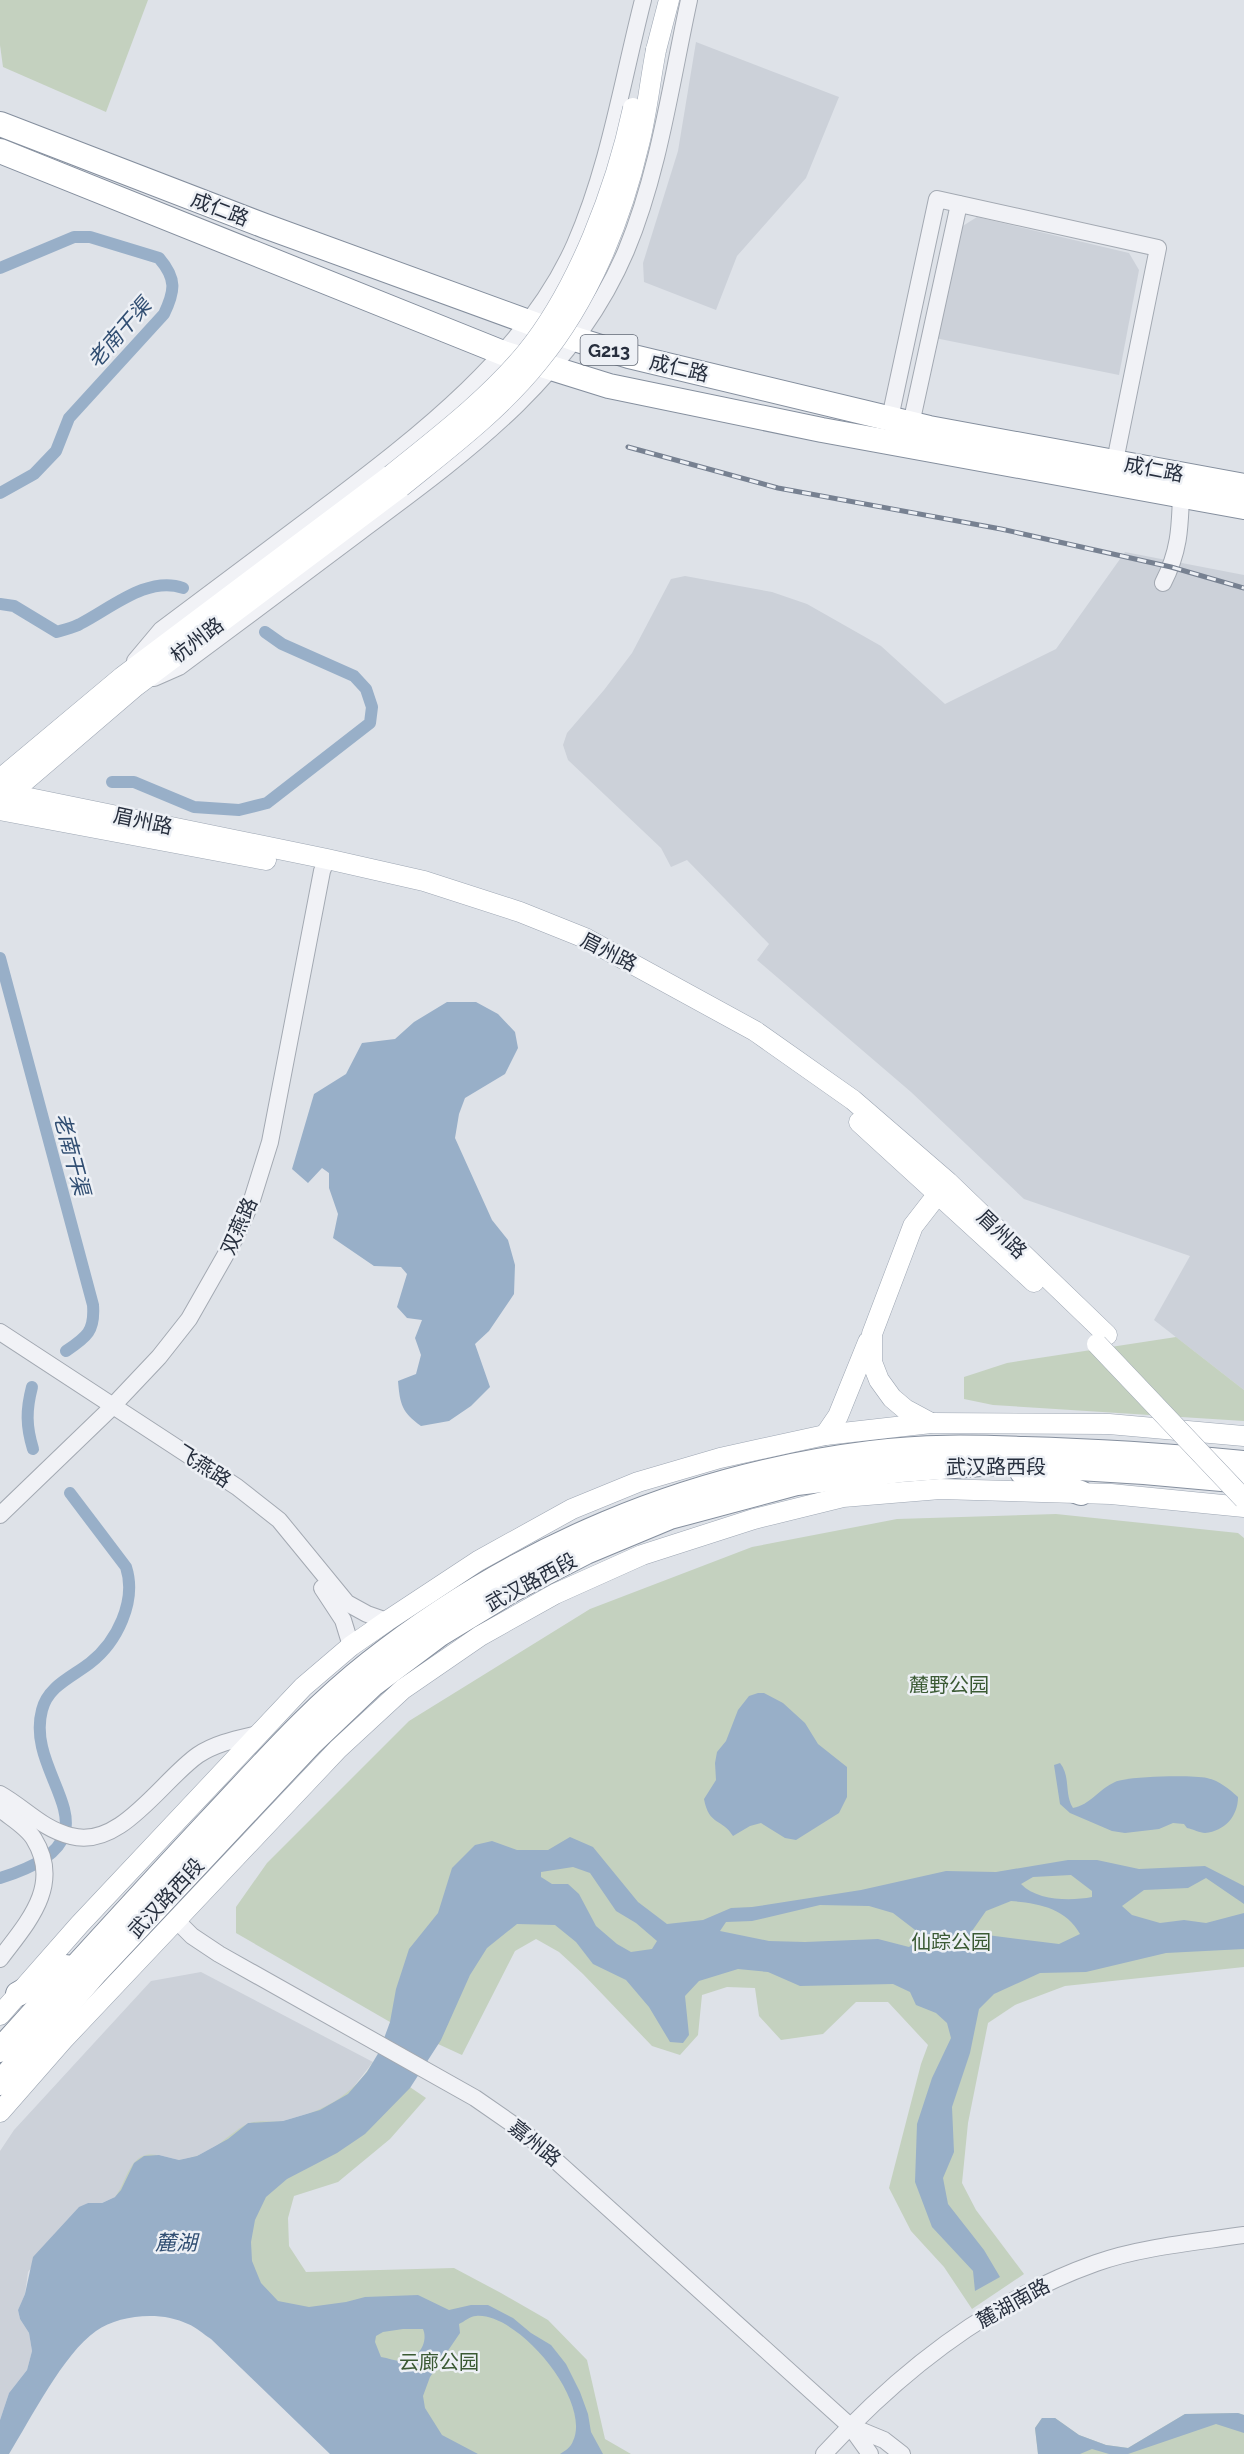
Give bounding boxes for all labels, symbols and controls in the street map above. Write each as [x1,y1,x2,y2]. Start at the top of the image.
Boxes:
street label: 成仁路 [188,187,252,231]
water label: 老南干渠 [82,291,158,373]
road number: G213 [580,335,638,365]
street label: 成仁路 [647,350,711,386]
street label: 成仁路 [1122,451,1186,487]
street label: 杭州路 [166,612,228,668]
street label: 眉州路 [111,803,175,839]
street label: 眉州路 [577,928,641,976]
water label: 老南干渠 [49,1110,96,1201]
street label: 双燕路 [216,1194,262,1258]
street label: 眉州路 [972,1205,1032,1263]
street label: 飞燕路 [172,1440,236,1492]
street label: 武汉路西段 [946,1455,1046,1479]
street label: 武汉路西段 [481,1548,581,1616]
park label: 麓野公园 [909,1673,989,1697]
street label: 武汉路西段 [123,1853,209,1943]
park label: 仙踪公园 [911,1930,991,1954]
street label: 嘉州路 [504,2115,566,2171]
water label: 麓湖 [155,2230,200,2255]
street label: 麓湖南路 [972,2273,1054,2333]
park label: 云廊公园 [399,2350,479,2374]

